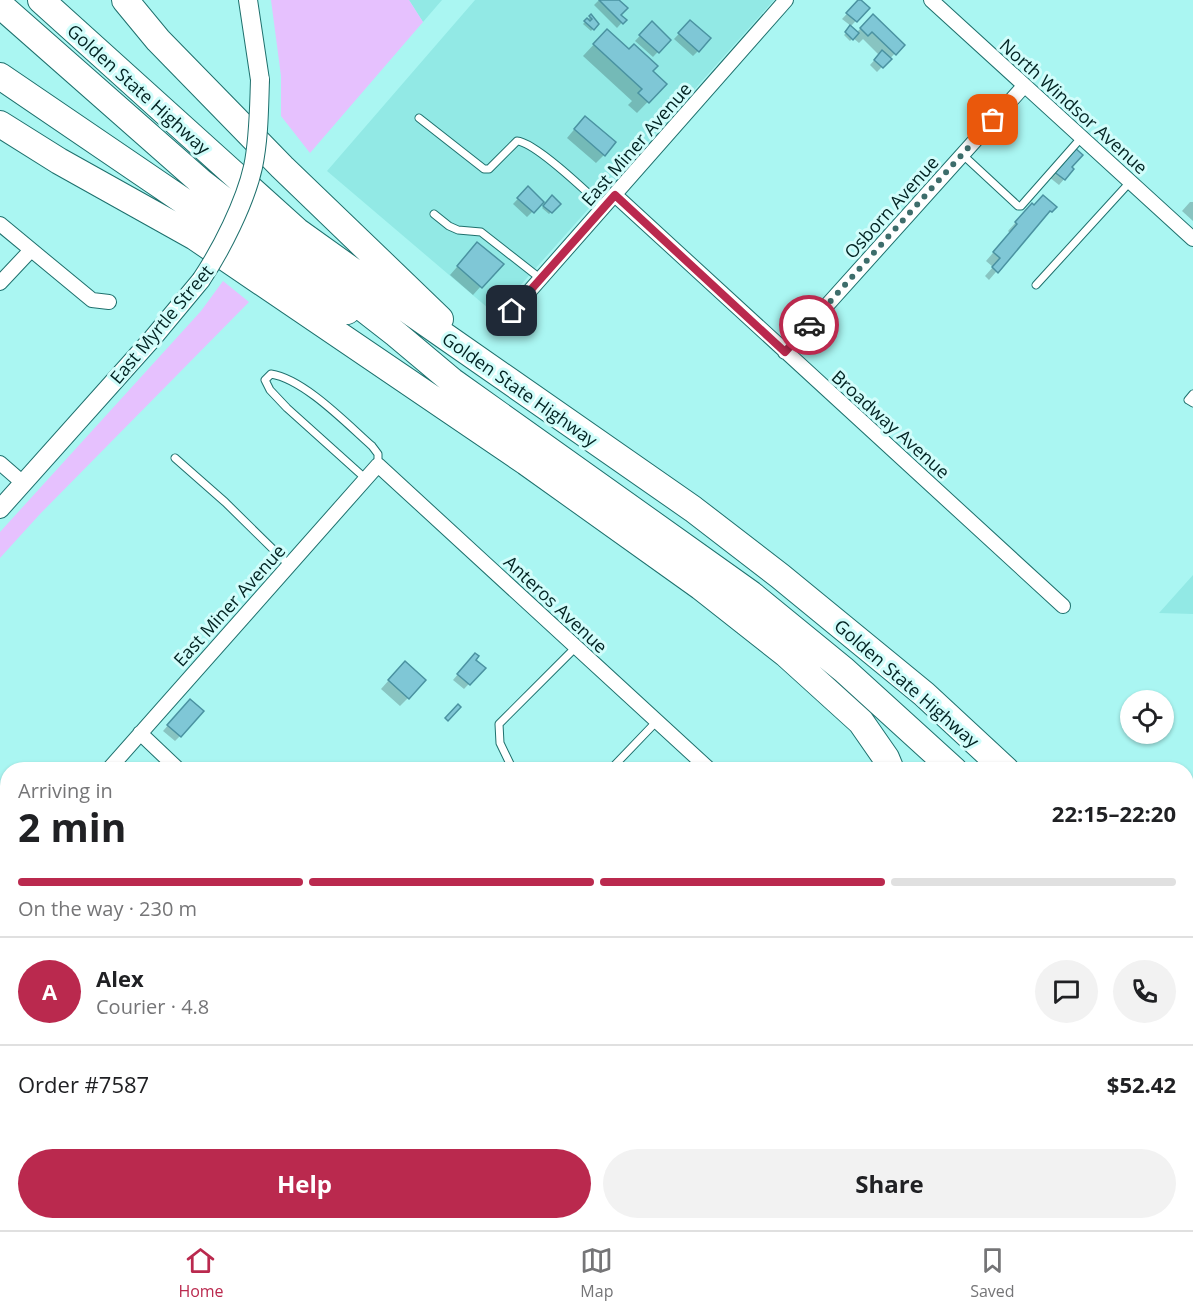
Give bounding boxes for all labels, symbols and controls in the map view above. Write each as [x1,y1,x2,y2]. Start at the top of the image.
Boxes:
street label: Golden State Highway [62,18,216,160]
street label: North Windsor Avenue [995,33,1153,179]
street label: East Miner Avenue [576,77,696,211]
pin [967,94,1018,145]
icon: bag [976,103,1009,136]
street label: Osborn Avenue [839,151,943,263]
street label: East Myrtle Street [104,259,218,389]
pin [486,285,537,336]
icon: home [495,294,528,327]
courier [779,295,839,355]
icon: car [793,309,826,342]
street label: Golden State Highway [438,326,603,452]
street label: Broadway Avenue [827,365,955,483]
street label: East Miner Avenue [168,539,290,671]
street label: Anteros Avenue [499,550,613,658]
street label: Golden State Highway [830,613,985,753]
map controls [1120,690,1174,744]
button: locate [1120,690,1174,744]
text: Arriving in [18,777,113,804]
text: 22:15–22:20 [1052,798,1176,828]
text: 2 min [18,800,126,853]
text: On the way · 230 m [18,895,197,922]
button: chat [1035,960,1098,1023]
button: phone [1113,960,1176,1023]
text: Alex [96,963,144,993]
text: A [42,976,57,1006]
text: Courier · 4.8 [96,993,209,1020]
text: Order #7587 [18,1069,149,1099]
text: $52.42 [1107,1069,1176,1099]
button: Help [18,1149,591,1218]
button: Share [603,1149,1176,1218]
tab: Home [178,1244,224,1302]
tab: Map [580,1244,613,1302]
tab: Saved [970,1244,1015,1302]

